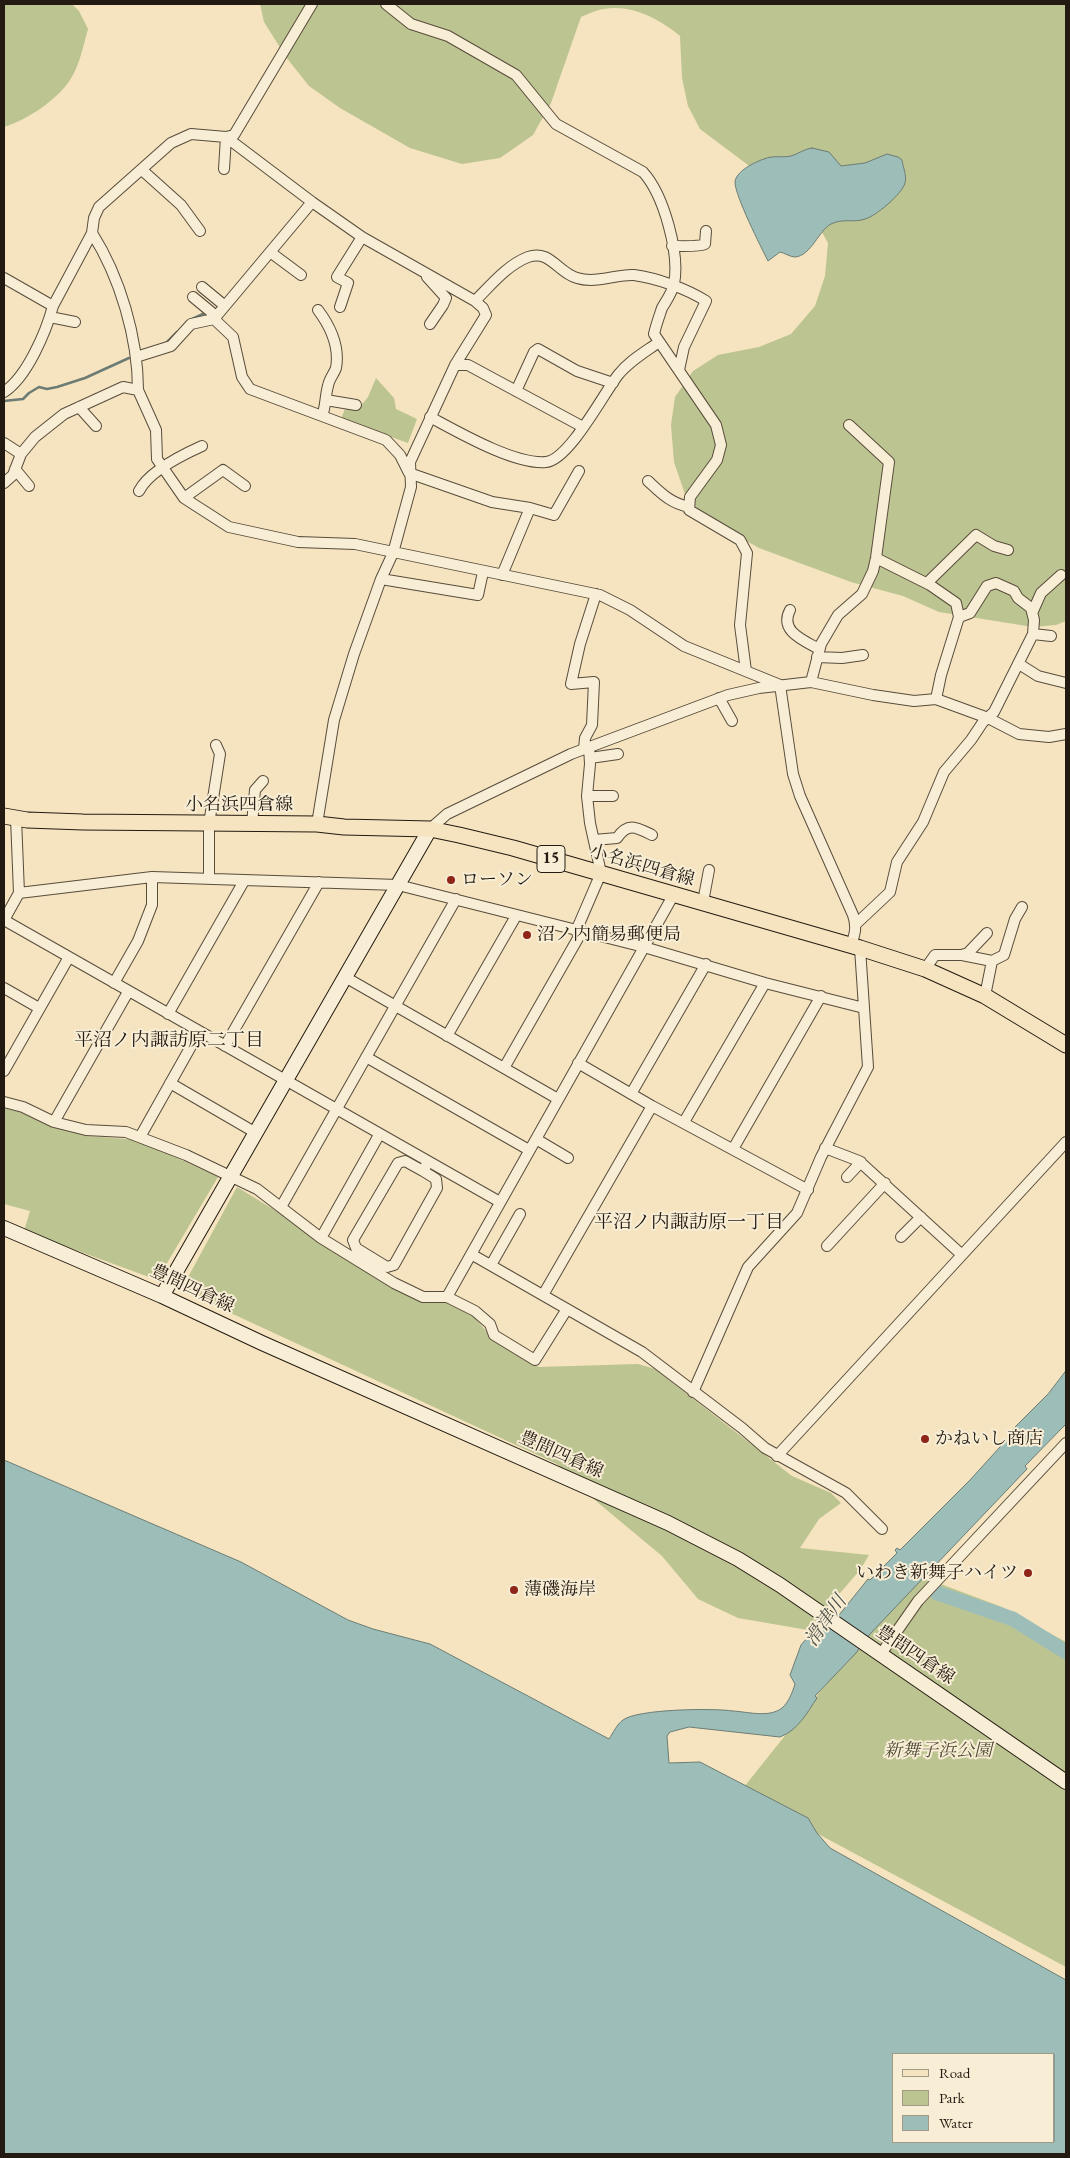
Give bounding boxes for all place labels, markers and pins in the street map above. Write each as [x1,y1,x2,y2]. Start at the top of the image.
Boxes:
place label: ローソン [461,869,533,891]
marker: ローソン [445,874,457,886]
place label: 沼ノ内簡易郵便局 [537,924,681,946]
marker: 沼ノ内簡易郵便局 [521,929,533,941]
place label: かねいし商店 [935,1428,1043,1450]
marker: かねいし商店 [919,1433,931,1445]
place label: いわき新舞子ハイツ [856,1562,1018,1584]
marker: いわき新舞子ハイツ [1022,1567,1034,1579]
place label: 薄磯海岸 [524,1579,596,1601]
marker: 薄磯海岸 [508,1584,520,1596]

